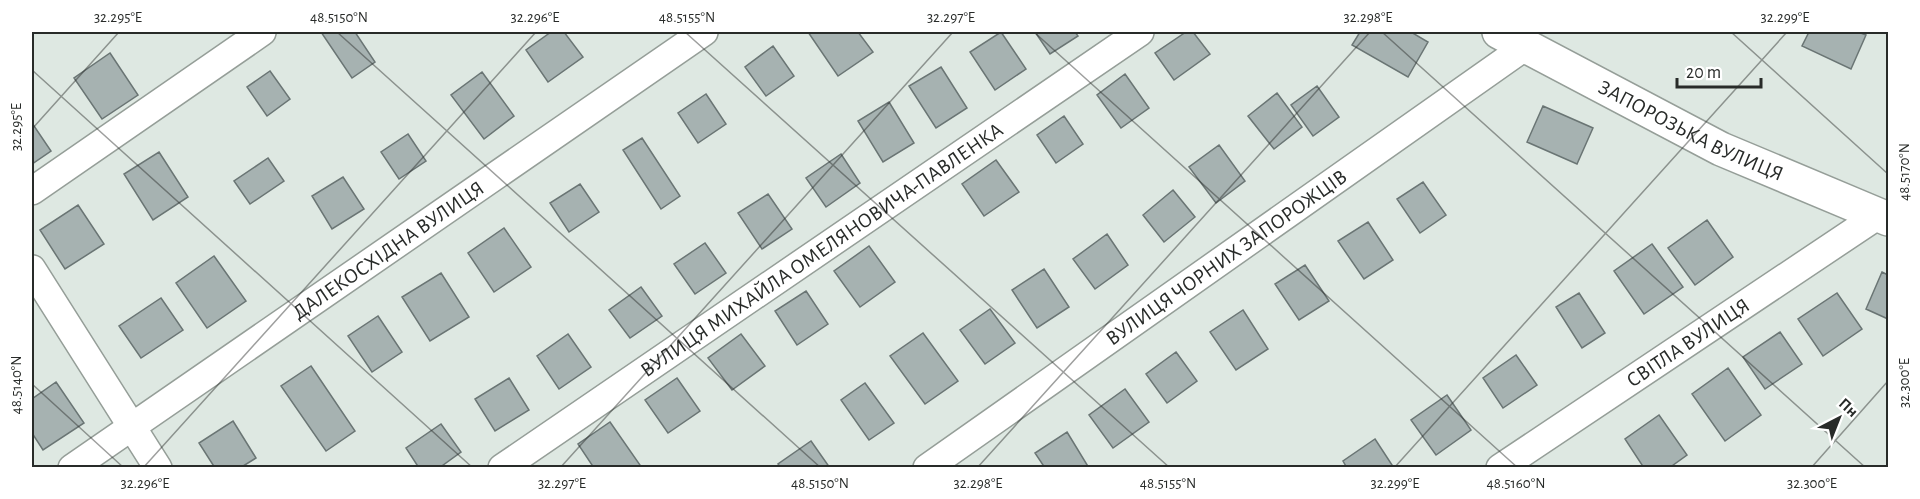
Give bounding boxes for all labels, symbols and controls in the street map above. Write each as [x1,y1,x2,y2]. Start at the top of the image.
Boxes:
text: 32.295°E [94,10,142,25]
text: 48.5150°N [310,10,368,25]
text: 32.296°E [511,10,560,25]
text: 48.5155°N [659,10,715,25]
text: 32.297°E [927,10,975,25]
text: 32.298°E [1343,10,1393,25]
text: 32.299°E [1761,10,1810,25]
scale bar [1677,51,1761,89]
text: 20 m [1686,64,1721,82]
street label: ЗАПОРОЗЬКА ВУЛИЦЯ [1595,76,1786,185]
text: 32.295°E [9,103,24,151]
street label: ВУЛИЦЯ МИХАЙЛА ОМЕЛЯНОВИЧА-ПАВЛЕНКА [637,119,1007,381]
text: 48.5170°N [1897,143,1912,201]
street label: ВУЛИЦЯ ЧОРНИХ ЗАПОРОЖЦІВ [1102,166,1351,350]
street label: ДАЛЕКОСХІДНА ВУЛИЦЯ [289,177,488,324]
street label: СВІТЛА ВУЛИЦЯ [1623,294,1753,391]
text: 48.5140°N [9,356,24,414]
text: 32.300°E [1897,358,1912,408]
north arrow [1809,388,1869,448]
text: Пн [1836,395,1861,420]
text: 32.296°E [121,476,170,491]
text: 32.297°E [538,476,586,491]
text: 48.5150°N [791,476,849,491]
text: 32.298°E [953,476,1003,491]
text: 48.5155°N [1140,476,1196,491]
text: 32.299°E [1371,476,1420,491]
text: 48.5160°N [1487,476,1545,491]
text: 32.300°E [1787,476,1837,491]

